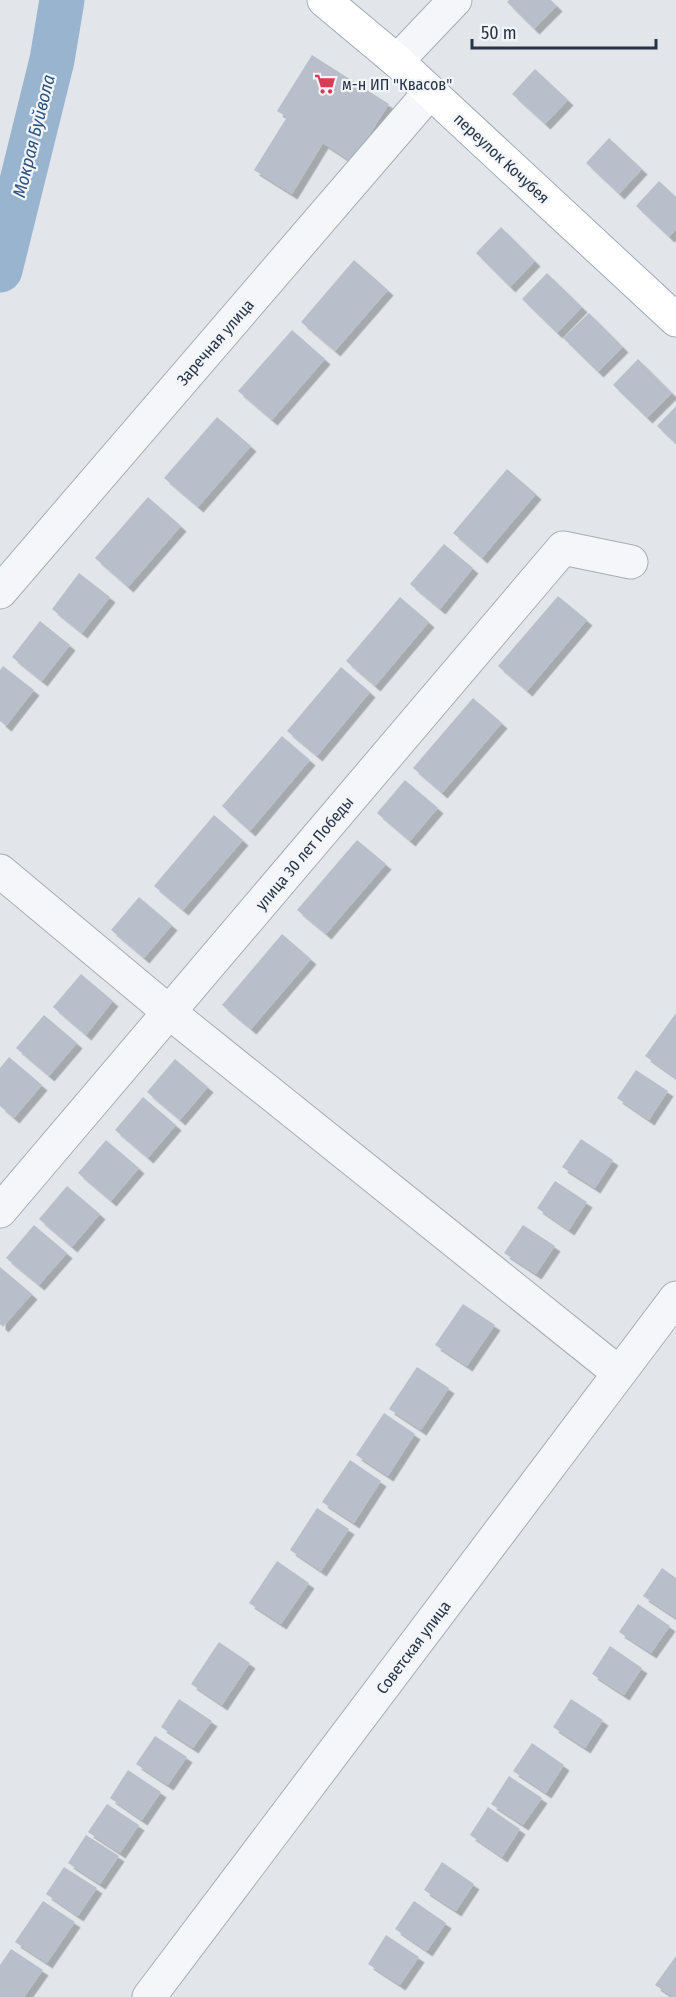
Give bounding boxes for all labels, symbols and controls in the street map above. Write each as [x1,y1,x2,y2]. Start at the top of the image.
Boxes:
scale bar [472,12,656,50]
text: 50 m [481,22,517,44]
water label: Мокрая Буйвола [8,72,60,200]
supermarket icon: м-н ИП "Квасов" [313,72,337,96]
place label: м-н ИП "Квасов" [342,75,452,94]
street label: переулок Кочубея [450,109,553,207]
street label: Заречная улица [173,295,258,389]
street label: улица 30 лет Победы [251,793,357,914]
street label: Советская улица [372,1597,455,1698]

